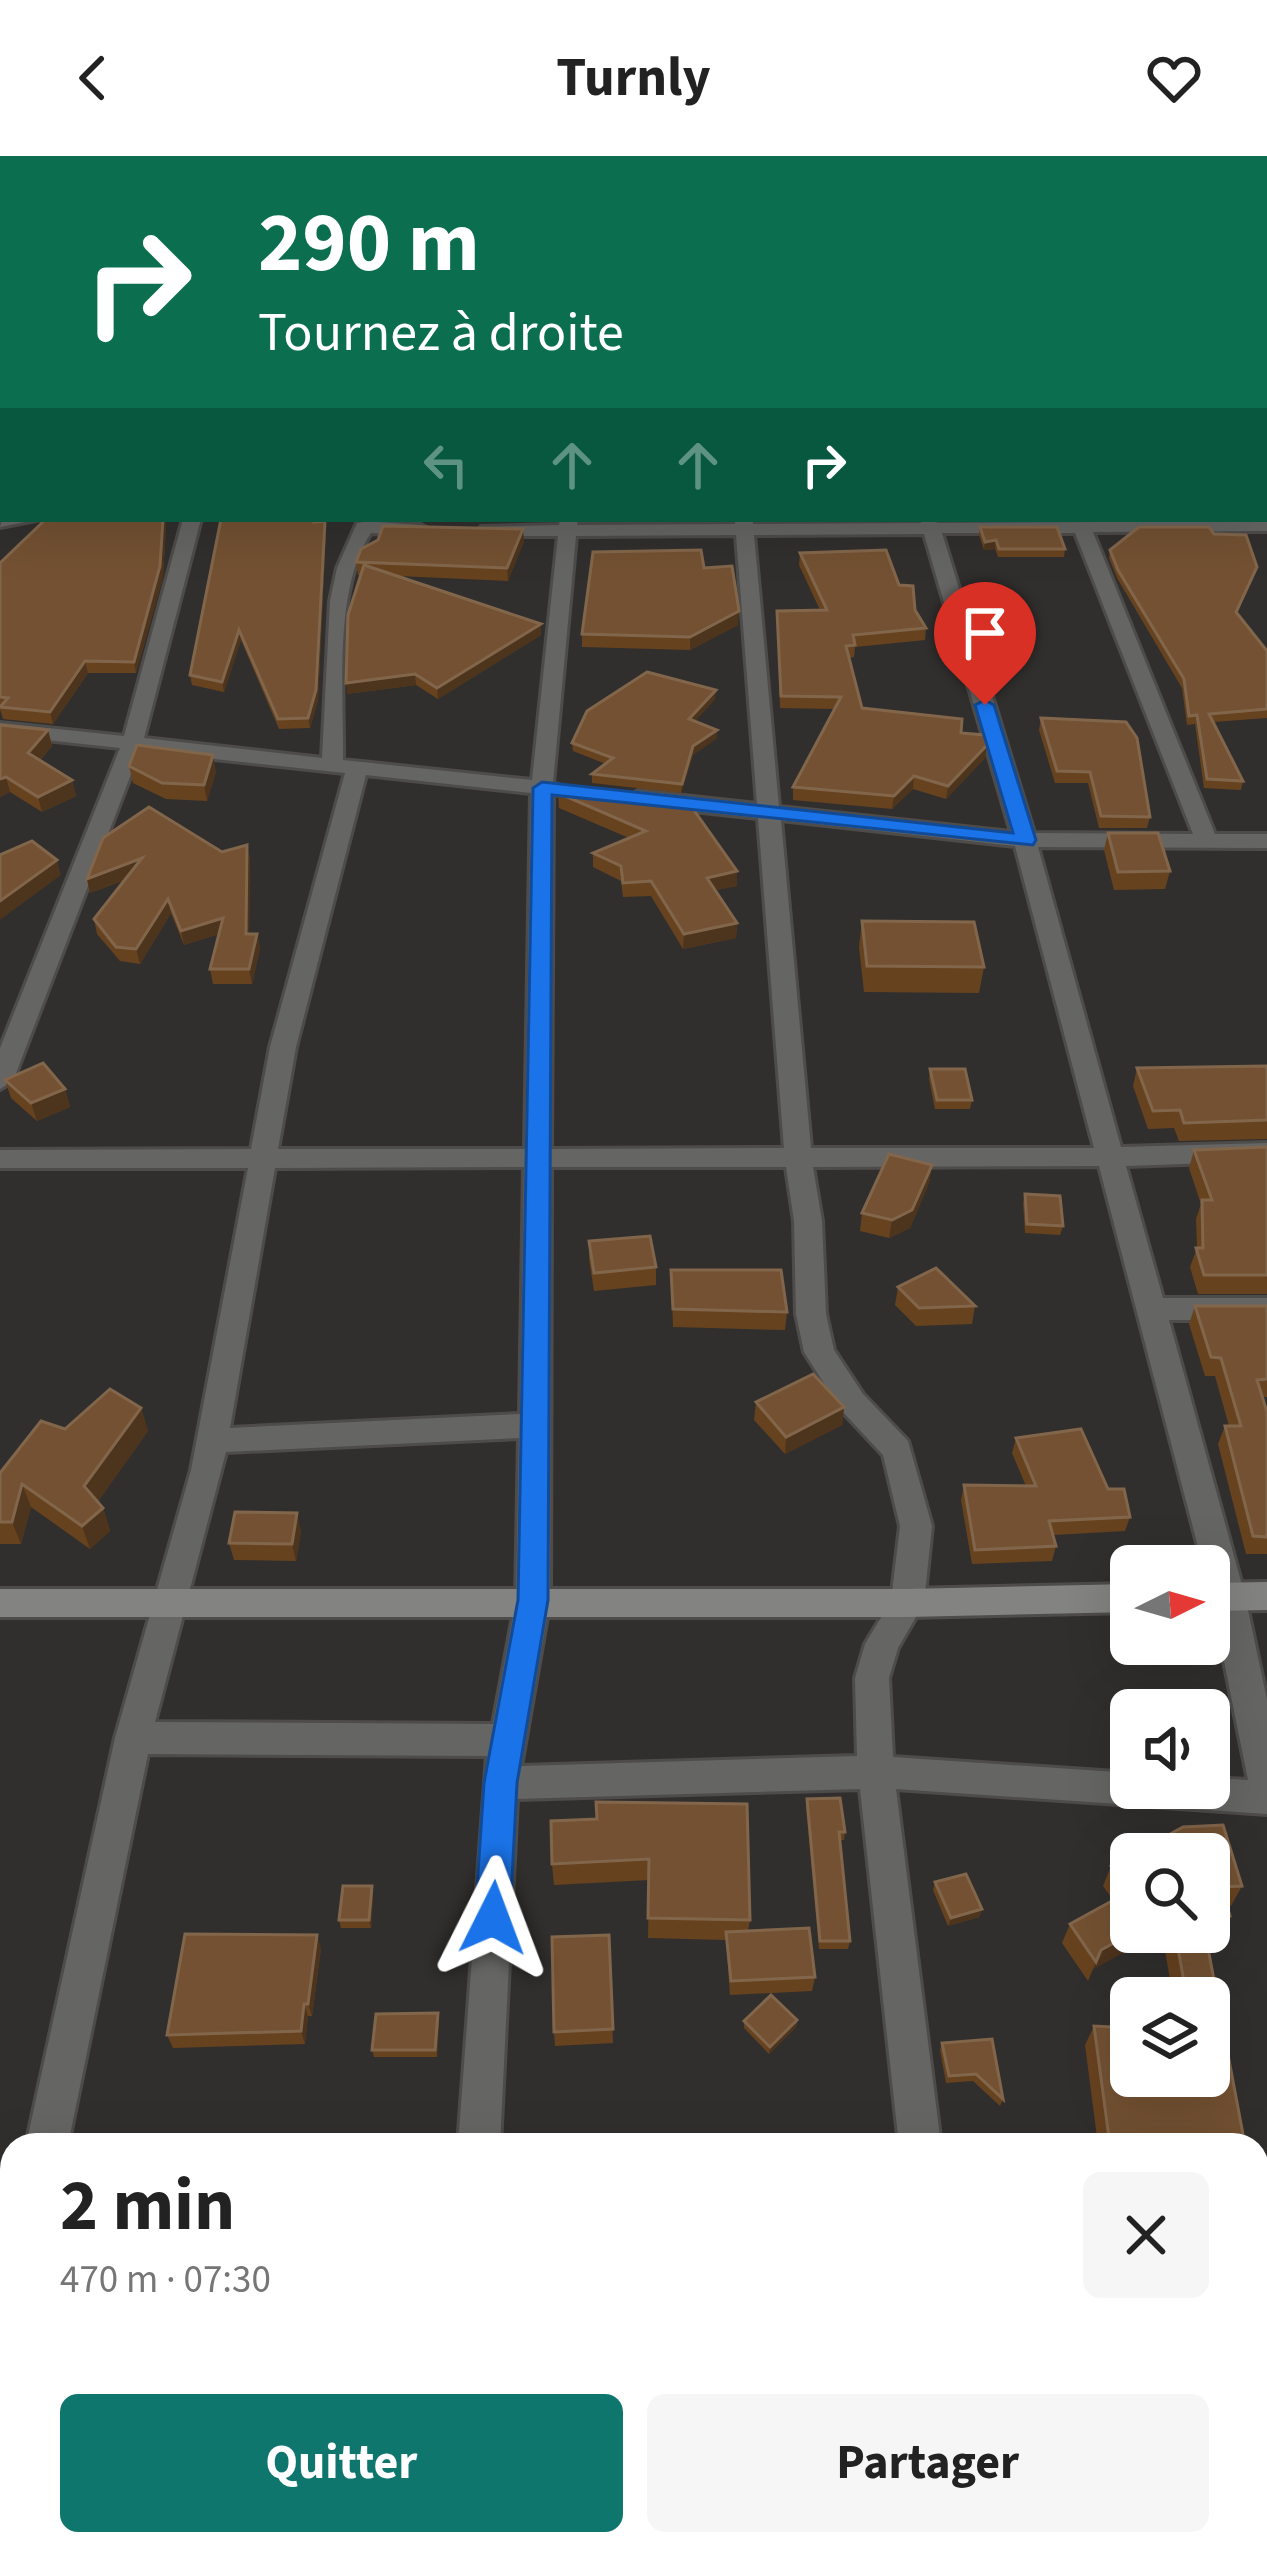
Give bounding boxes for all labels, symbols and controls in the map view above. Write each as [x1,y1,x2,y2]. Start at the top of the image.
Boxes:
text: Turnly [556,40,711,117]
icon: back [60,45,126,111]
icon: heart [1141,45,1207,111]
text: 290 m [258,184,480,304]
icon: right [60,204,216,360]
text: Tournez à droite [258,295,624,372]
icon: left [413,432,479,498]
icon: ahead [539,432,605,498]
icon: ahead [665,432,731,498]
icon: right [791,432,857,498]
pin [934,582,1036,705]
icon: arrive [952,600,1018,666]
north arrow [1110,1545,1230,1665]
map controls [1110,1545,1230,2097]
button: sound [1110,1689,1230,1809]
button: search [1110,1833,1230,1953]
position arrow [430,1855,556,1981]
button: layers [1110,1977,1230,2097]
text: 2 min [60,2155,235,2258]
button: close [1083,2172,1209,2298]
text: 470 m · 07:30 [60,2252,271,2308]
button: Quitter [60,2394,623,2532]
button: Partager [647,2394,1209,2532]

